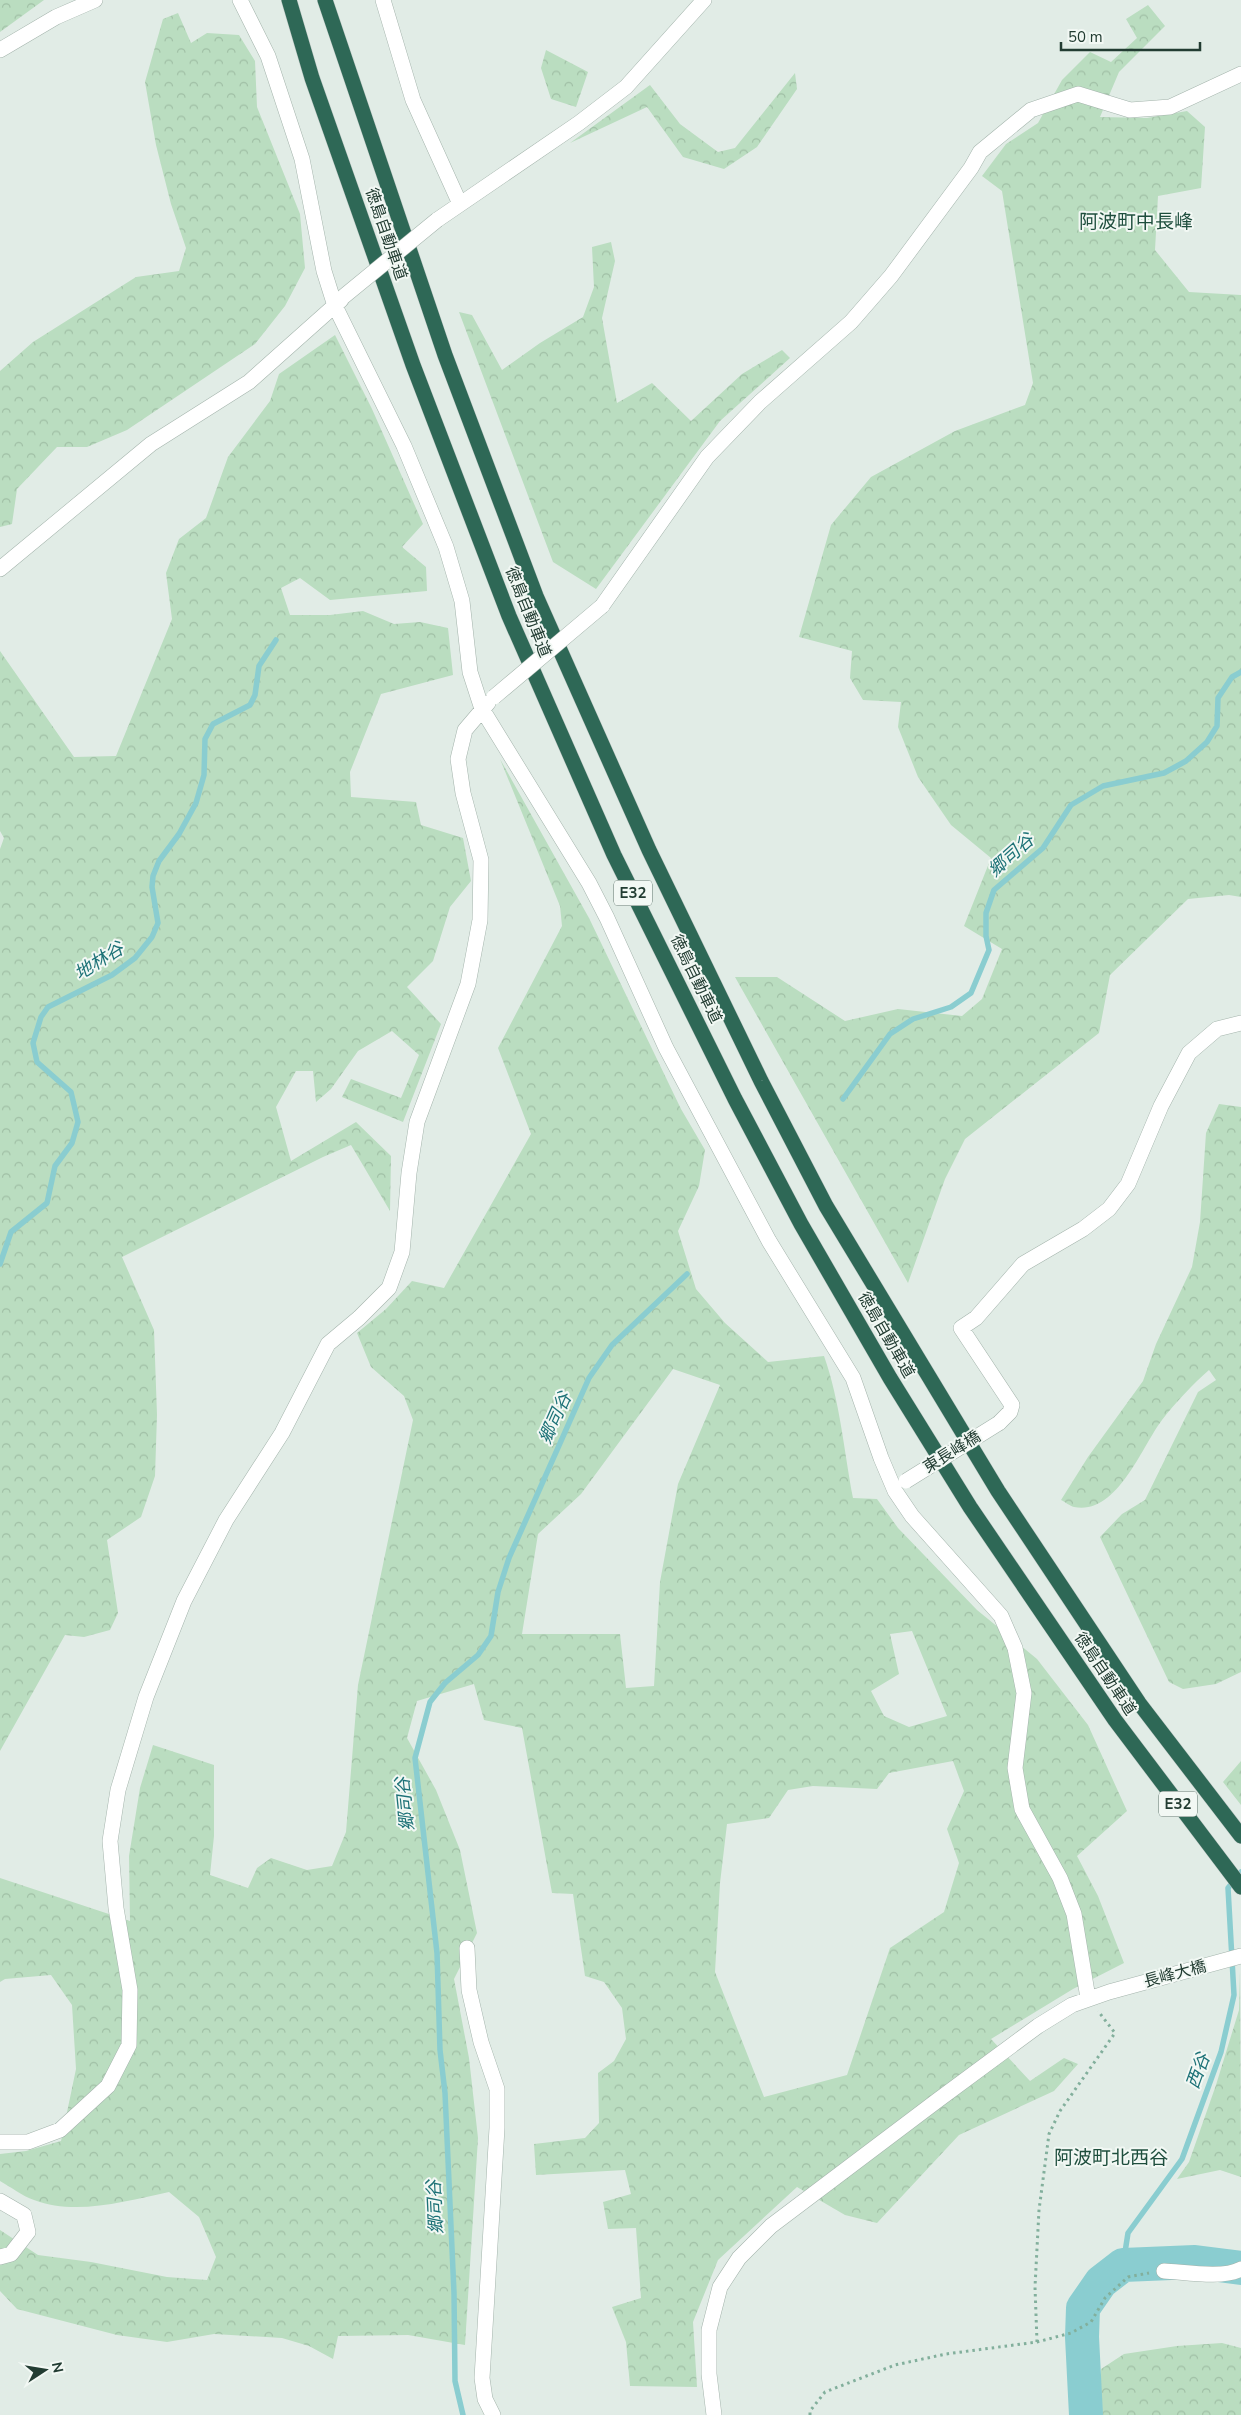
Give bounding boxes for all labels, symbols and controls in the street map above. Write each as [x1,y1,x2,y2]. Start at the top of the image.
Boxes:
scale bar [1061,20,1200,52]
text: 50 m [1068,27,1103,47]
street label: 徳島自動車道 [360,185,412,283]
district label: 阿波町中長峰 [1079,209,1193,235]
street label: 徳島自動車道 [500,563,556,661]
water label: 郷司谷 [983,827,1041,882]
road number: E32 [614,880,652,906]
street label: 徳島自動車道 [665,931,727,1027]
water label: 地林谷 [70,935,130,985]
street label: 徳島自動車道 [852,1288,920,1382]
water label: 郷司谷 [533,1387,578,1448]
street label: 東長峰橋 [919,1426,985,1478]
street label: 徳島自動車道 [1069,1628,1141,1720]
water label: 郷司谷 [390,1774,420,1832]
road number: E32 [1159,1792,1197,1816]
street label: 長峰大橋 [1141,1955,1209,1993]
water label: 西谷 [1181,2048,1216,2092]
district label: 阿波町北西谷 [1054,2145,1168,2171]
water label: 郷司谷 [421,2177,448,2235]
north arrow [20,2345,70,2395]
text: N [47,2360,68,2375]

